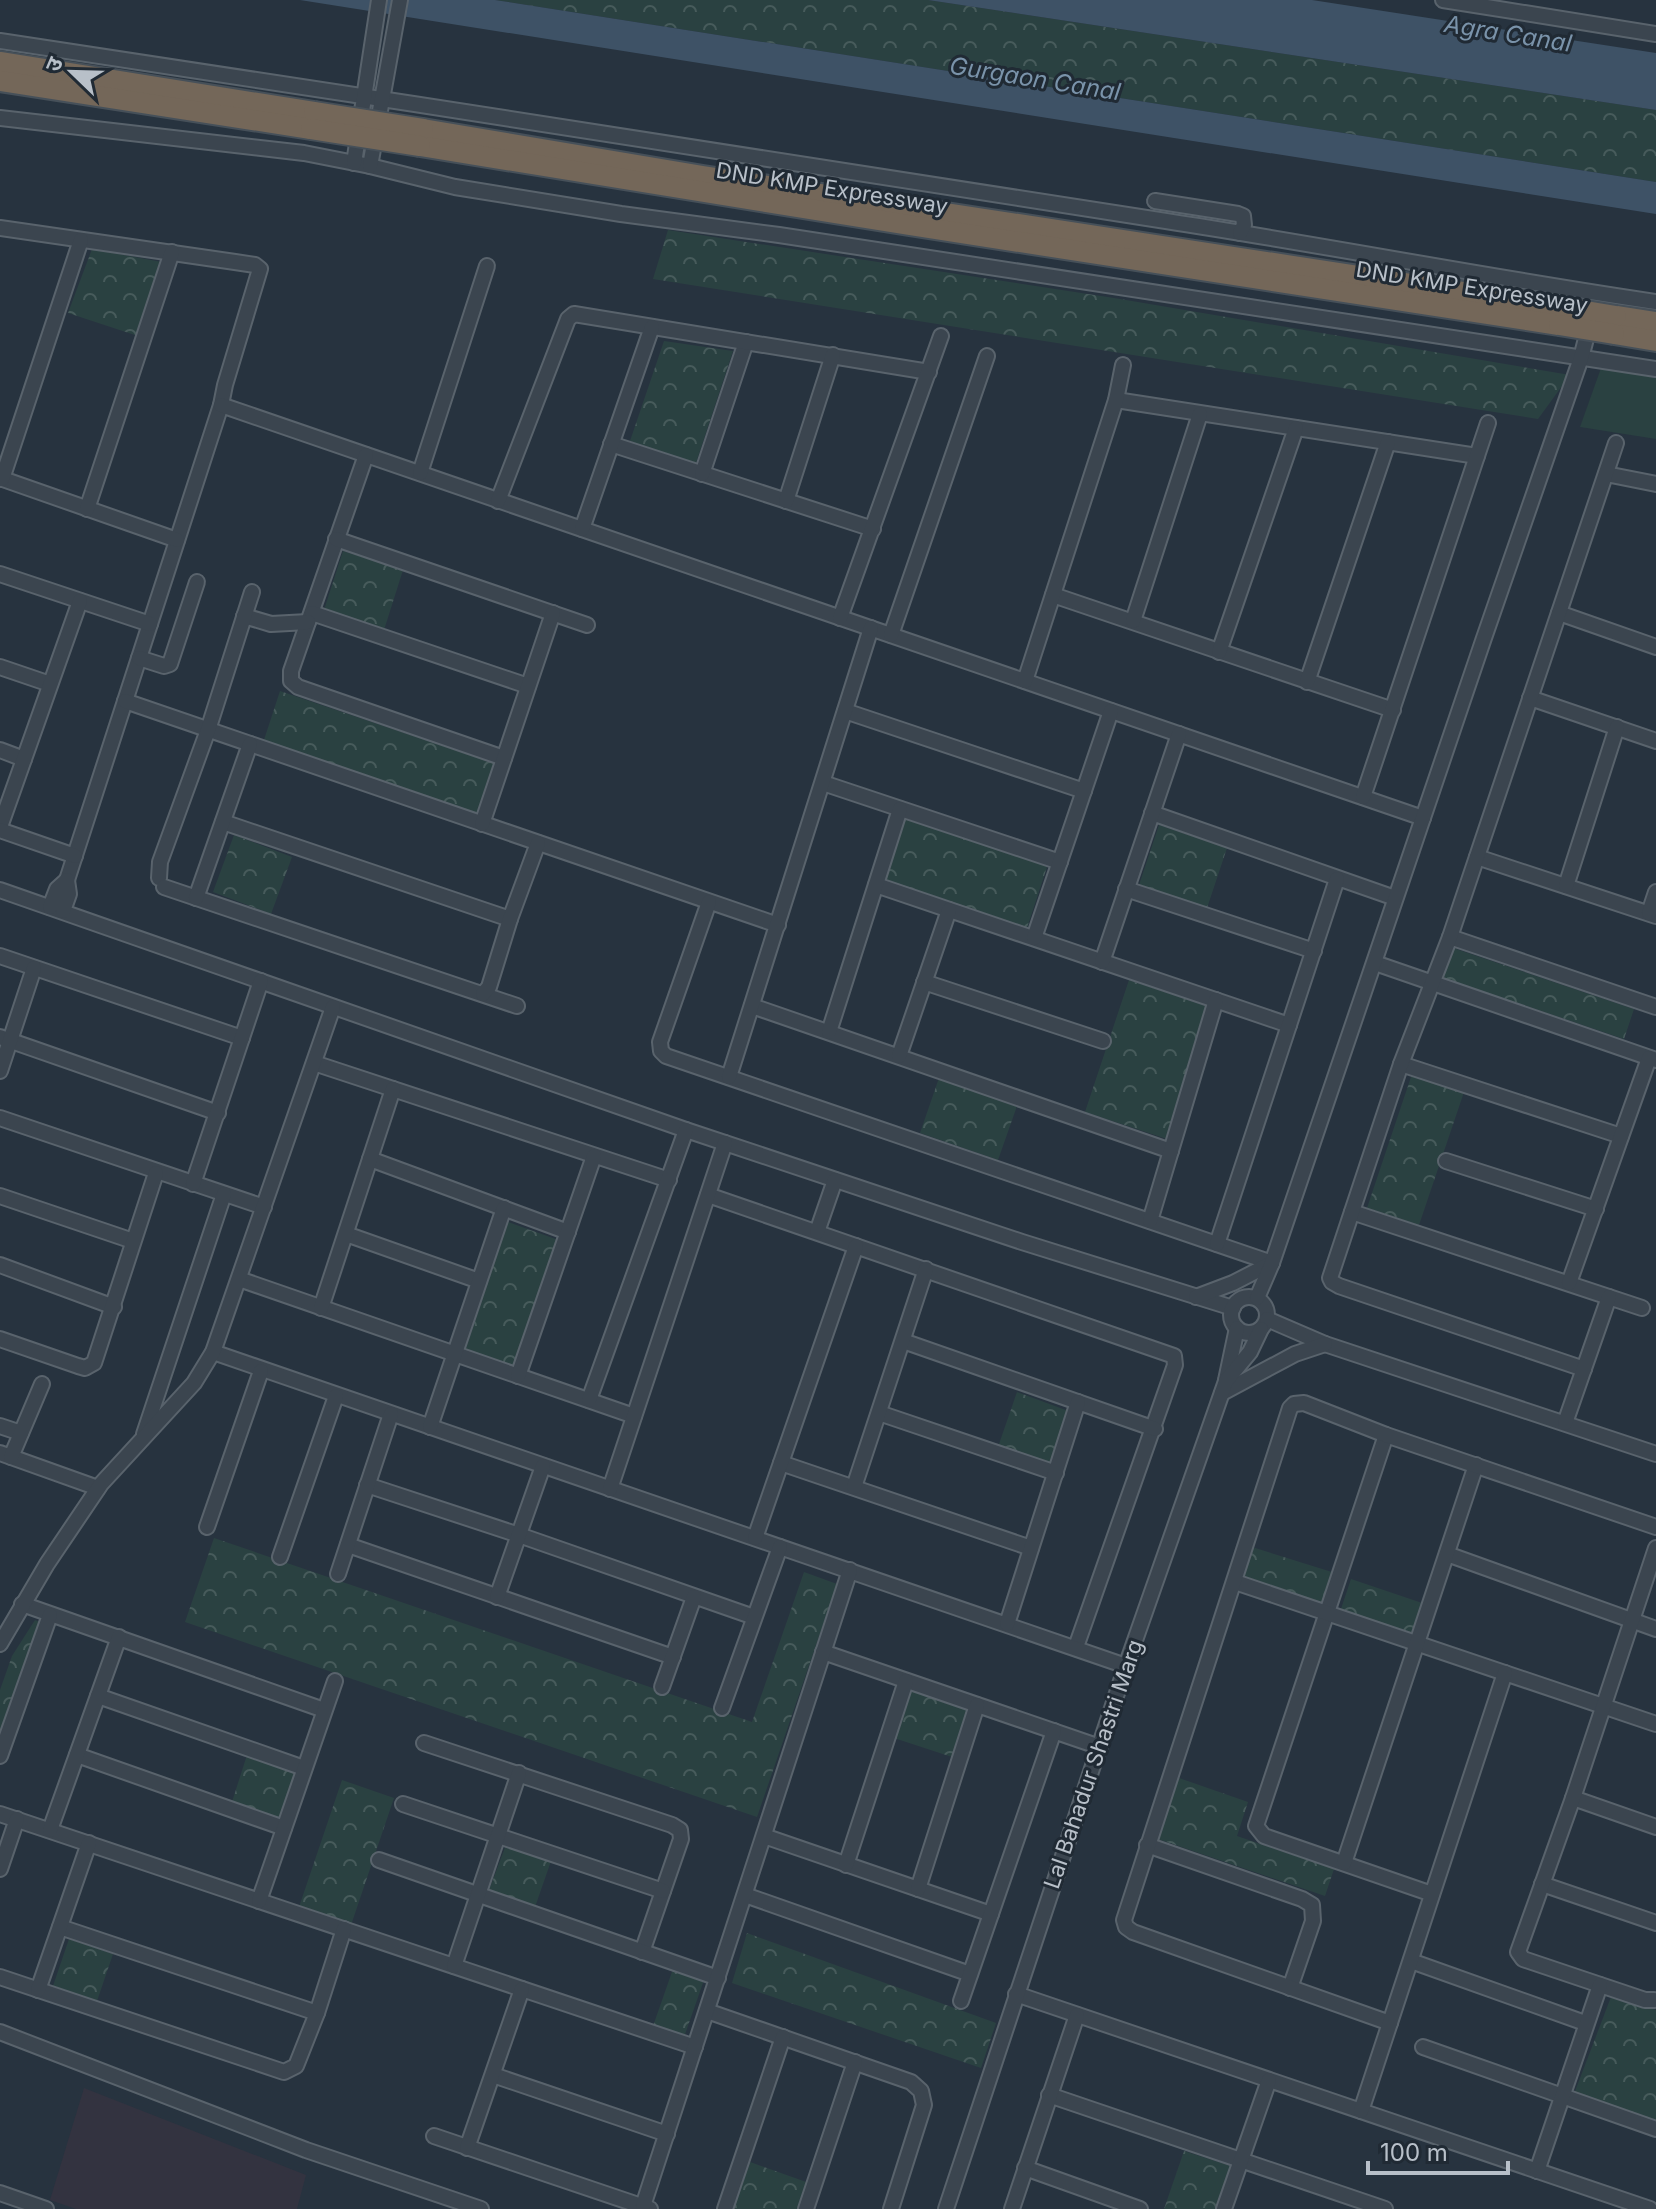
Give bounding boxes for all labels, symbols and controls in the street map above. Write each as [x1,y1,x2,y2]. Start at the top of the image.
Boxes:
water label: Agra Canal [1441,9,1574,58]
north arrow [32,32,112,112]
water label: Gurgaon Canal [948,51,1123,106]
text: उ [39,52,69,75]
street label: DND KMP Expressway [714,157,950,219]
street label: DND KMP Expressway [1354,256,1590,318]
street label: Lal Bahadur Shastri Marg [1038,1636,1148,1892]
scale bar [1368,2125,1508,2175]
text: 100 m [1380,2138,1448,2167]

